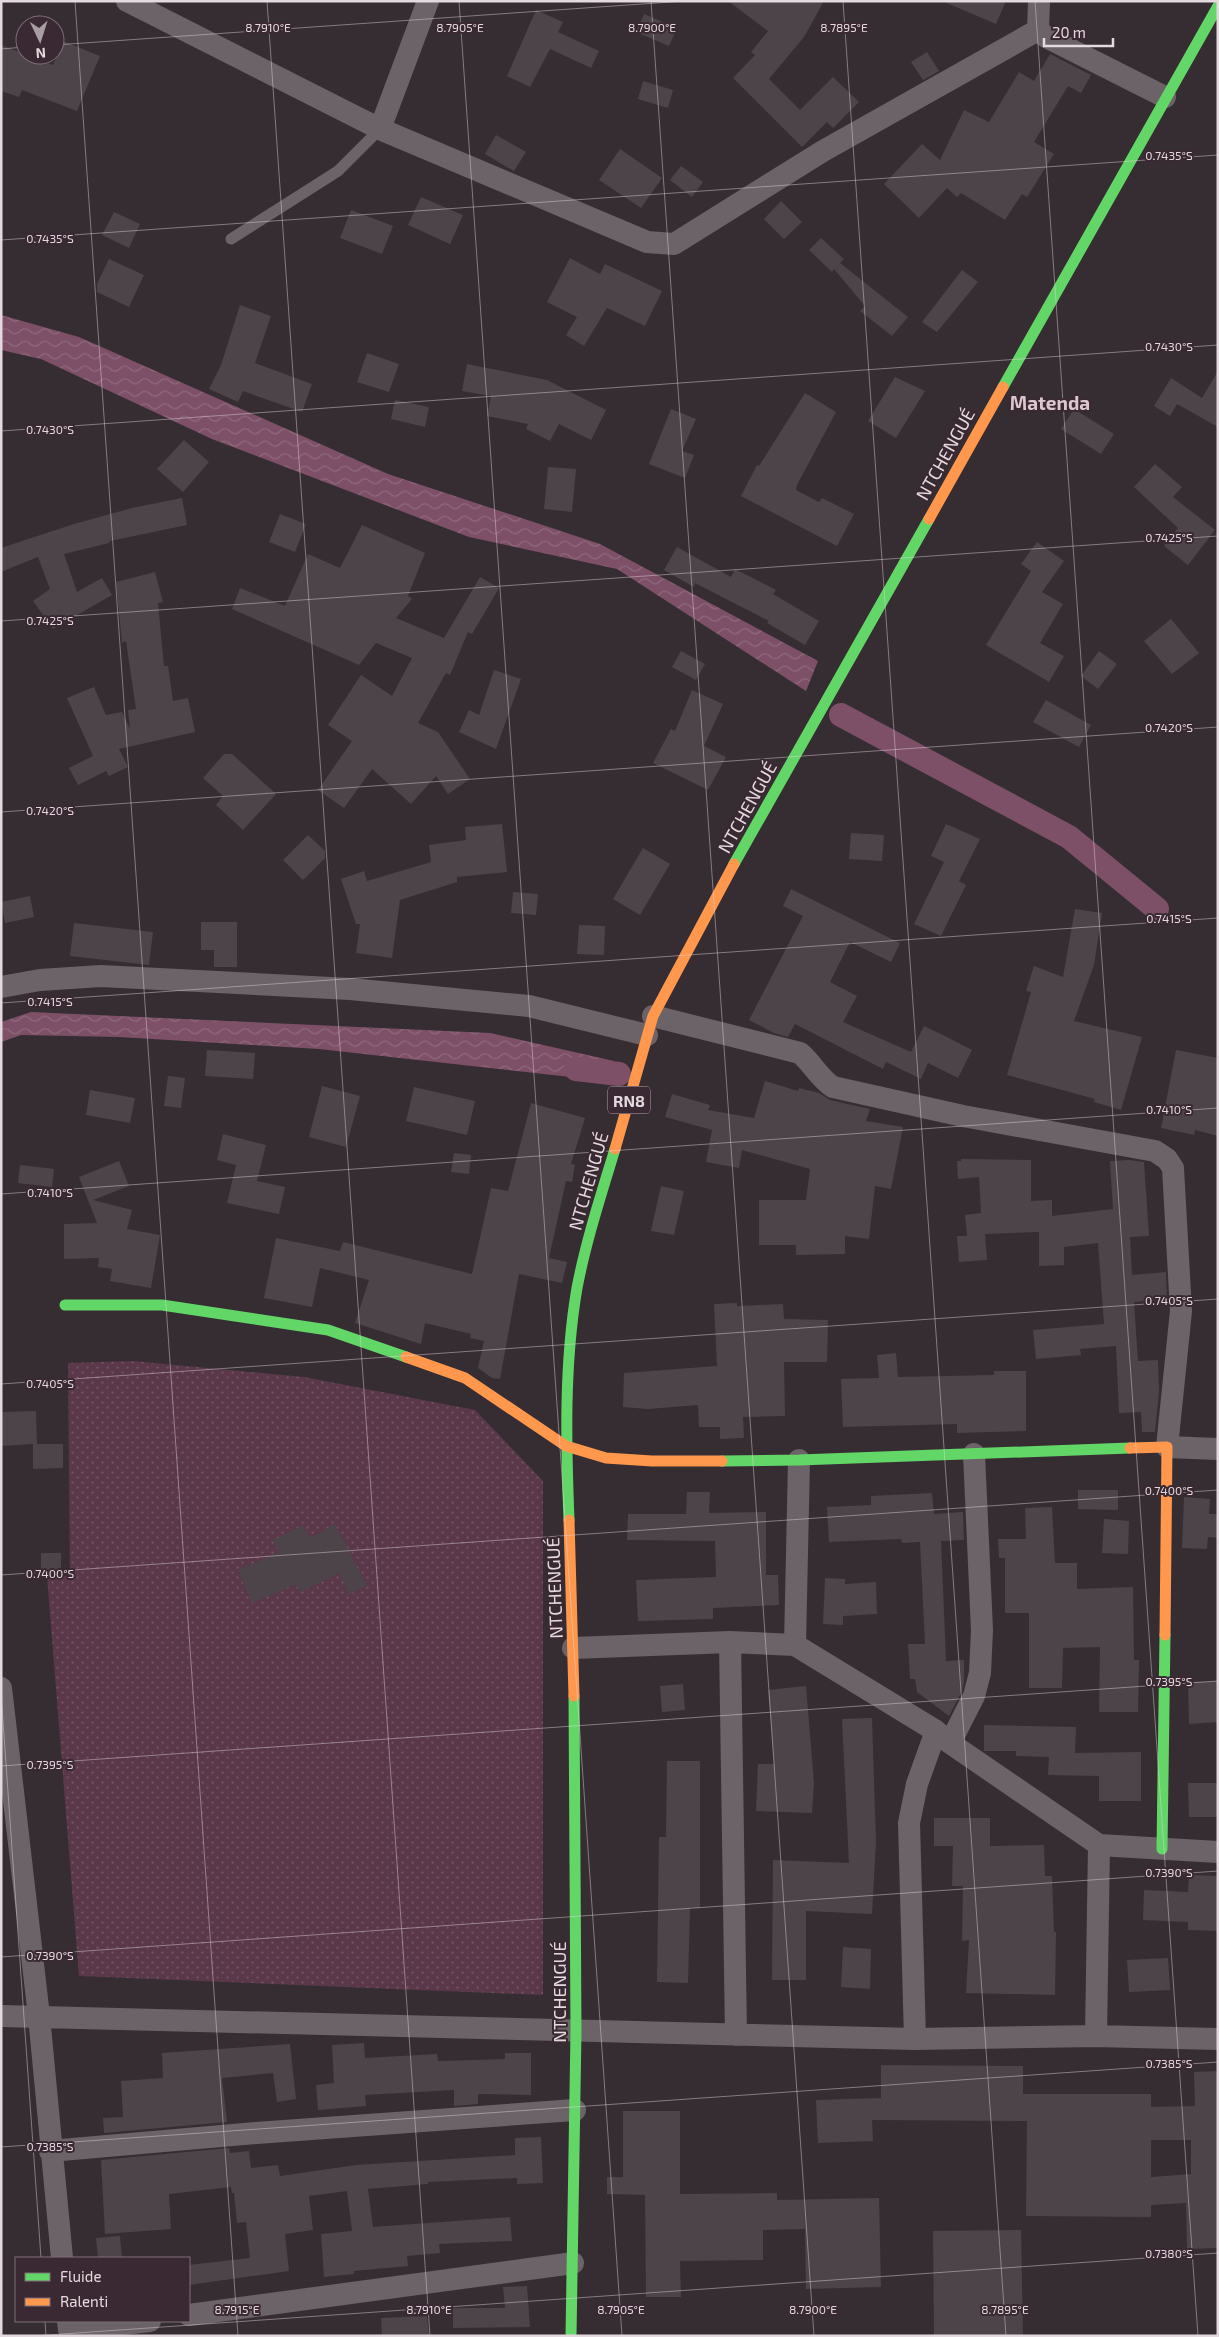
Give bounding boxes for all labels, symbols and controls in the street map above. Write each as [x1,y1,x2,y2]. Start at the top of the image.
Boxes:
north arrow [15,15,65,65]
scale bar [1044,15,1113,47]
text: 8.7910°E [245,20,291,34]
text: 8.7905°E [436,20,484,34]
text: 8.7900°E [628,20,676,34]
text: 8.7895°E [820,20,868,34]
text: 20 m [1052,23,1086,41]
text: N [35,45,47,62]
text: 0.7435°S [1145,148,1193,162]
text: 0.7435°S [26,231,74,245]
text: 0.7430°S [1145,339,1193,353]
district label: Matenda [1010,391,1090,414]
street label: NTCHENGUÉ [911,404,979,504]
text: 0.7430°S [26,422,74,436]
text: 0.7425°S [1145,530,1193,544]
text: 0.7425°S [26,613,74,627]
text: 0.7420°S [1145,720,1193,734]
street label: NTCHENGUÉ [713,757,781,857]
text: 0.7420°S [26,803,74,817]
text: 0.7415°S [1146,911,1192,925]
text: 0.7415°S [27,994,73,1008]
road number: RN8 [608,1086,650,1114]
text: 0.7410°S [1146,1102,1192,1116]
street label: NTCHENGUÉ [563,1129,613,1233]
text: 0.7410°S [27,1185,73,1199]
text: 0.7405°S [1145,1293,1193,1307]
text: 0.7405°S [26,1376,74,1390]
text: 0.7400°S [1145,1483,1194,1497]
street label: NTCHENGUÉ [541,1537,567,1639]
text: 0.7400°S [26,1566,75,1580]
text: 0.7395°S [1146,1674,1193,1688]
text: 0.7395°S [27,1757,74,1771]
text: 0.7390°S [1145,1865,1193,1879]
street label: NTCHENGUÉ [548,1941,570,2043]
text: 0.7390°S [26,1948,74,1962]
text: 0.7385°S [1145,2056,1193,2070]
text: 0.7385°S [26,2139,74,2153]
text: 0.7380°S [1145,2246,1193,2260]
legend [15,2257,190,2322]
text: Fluide [60,2267,101,2285]
text: Ralenti [60,2292,108,2310]
text: 8.7915°E [215,2302,260,2316]
text: 8.7910°E [406,2302,452,2316]
text: 8.7905°E [597,2302,645,2316]
text: 8.7900°E [789,2302,837,2316]
text: 8.7895°E [981,2302,1029,2316]

